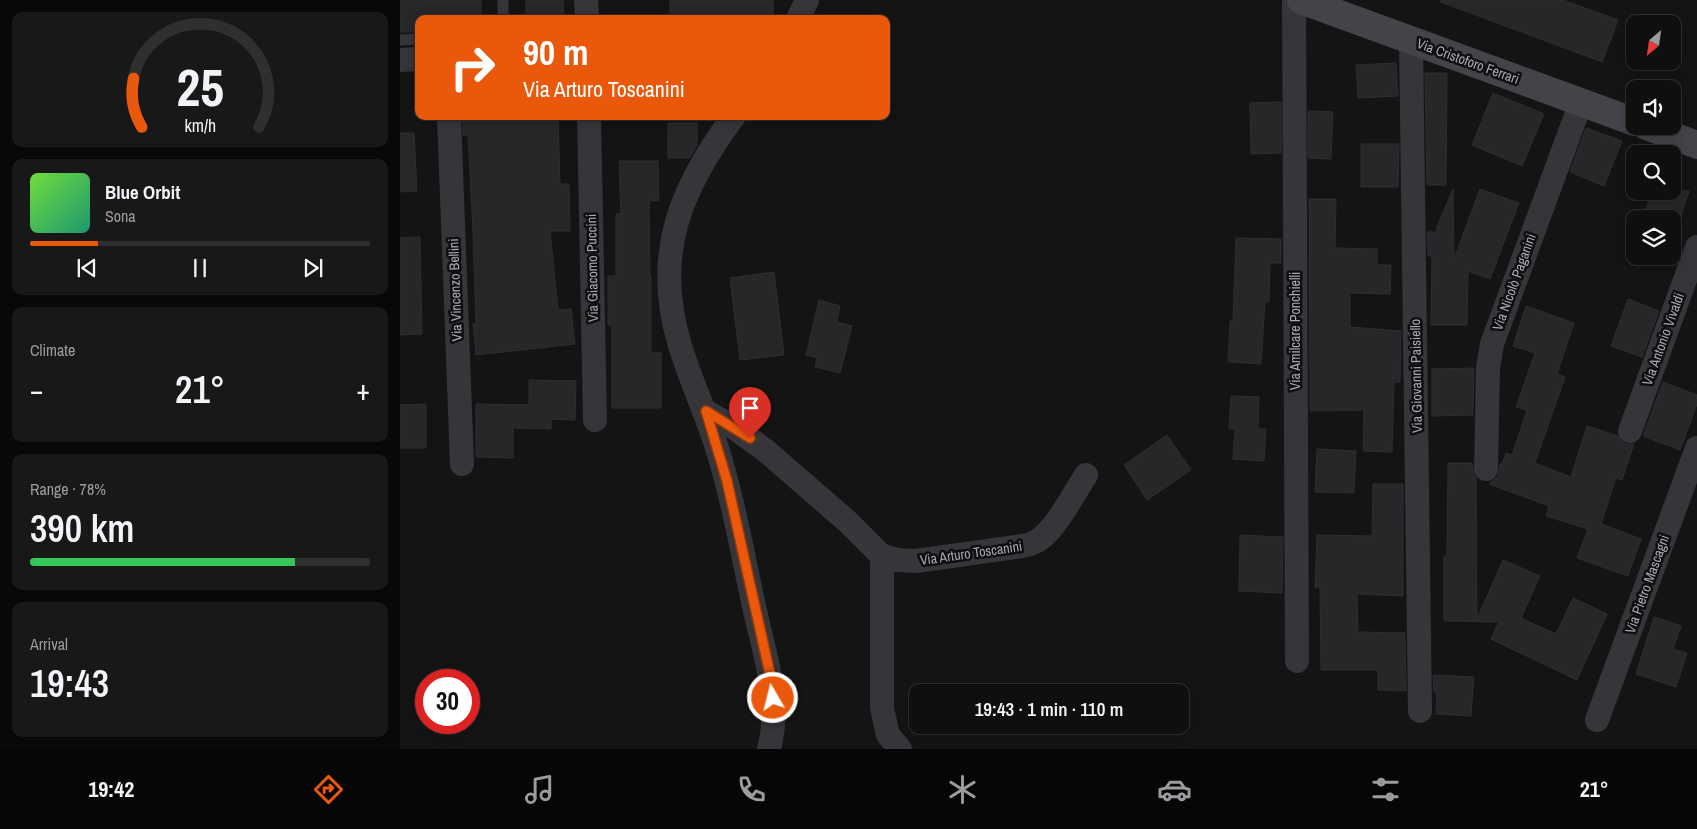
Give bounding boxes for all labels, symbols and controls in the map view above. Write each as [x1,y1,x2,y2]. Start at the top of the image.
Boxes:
north arrow [1626,15,1681,70]
map controls [1626,15,1681,265]
text: 90 m [523,29,588,76]
street label: Via Cristoforo Ferrari [1414,34,1522,88]
icon: right [440,35,505,100]
text: 25 [176,52,224,122]
text: Via Arturo Toscanini [523,74,685,104]
button: sound [1626,80,1681,135]
text: km/h [184,114,216,138]
button: search [1626,145,1681,200]
text: Blue Orbit [105,179,180,205]
text: Sona [105,205,136,227]
button: layers [1626,210,1681,265]
street label: Via Giacomo Puccini [582,214,602,322]
street label: Via Nicolò Paganini [1488,231,1540,333]
street label: Via Vincenzo Bellini [444,238,466,342]
icon: previous [73,254,101,282]
icon: pause [186,254,214,282]
icon: next [299,254,327,282]
street label: Via Amilcare Ponchielli [1286,272,1304,390]
street label: Via Antonio Vivaldi [1638,290,1688,388]
street label: Via Giovanni Paisiello [1406,319,1426,433]
text: Climate [30,339,75,361]
text: 21° [175,364,225,415]
text: − [30,371,43,409]
text: + [357,371,370,409]
pin [729,387,771,438]
icon: arrive [736,394,764,422]
text: Range · 78% [30,478,106,500]
text: 390 km [30,503,134,554]
street label: Via Pietro Mascagni [1621,532,1673,636]
street label: Via Arturo Toscanini [919,537,1023,569]
text: Arrival [30,633,68,655]
text: 19:43 [30,658,109,709]
speed limit sign: 30 [415,669,480,734]
position arrow [746,671,798,723]
text: 19:43 · 1 min · 110 m [975,696,1123,722]
icon: directions [311,772,346,807]
icon: music [522,772,557,807]
icon: phone [734,772,769,807]
icon: climate [945,772,980,807]
icon: car [1157,772,1192,807]
icon: filters [1368,772,1403,807]
text: 19:42 [88,774,134,804]
text: 21° [1580,774,1609,804]

